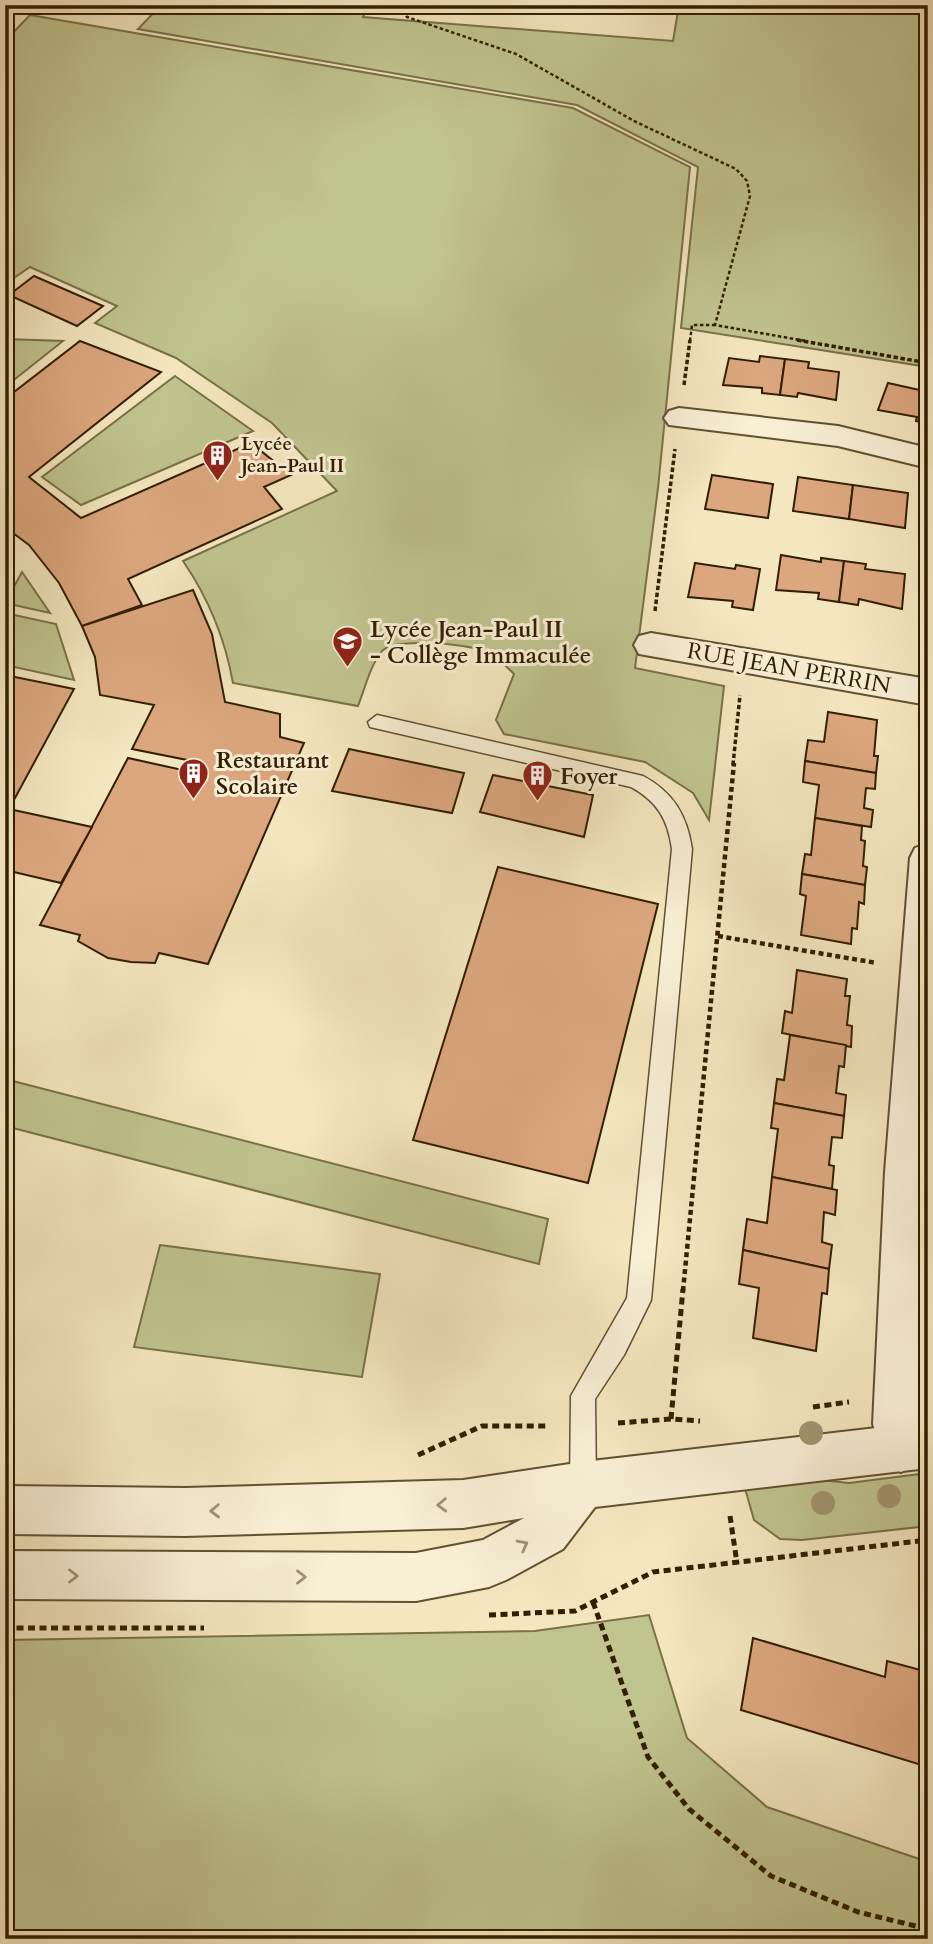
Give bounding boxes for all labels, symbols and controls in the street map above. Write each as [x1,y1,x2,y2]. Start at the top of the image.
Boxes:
place label: Lycée Jean-Paul II [238,431,344,479]
building icon: Lycée Jean-Paul II [201,438,235,482]
place label: Lycée Jean-Paul II - Collège Immaculée [370,614,591,671]
school or university icon: Lycée Jean-Paul II - Collège Immaculée [330,625,364,669]
street label: RUE JEAN PERRIN [685,635,894,701]
place label: Restaurant Scolaire [216,745,329,802]
building icon: Restaurant Scolaire [176,756,210,800]
building icon: Foyer [520,759,554,803]
place label: Foyer [560,761,618,792]
one-way arrow [437,1497,448,1512]
one-way arrow [209,1504,220,1519]
one-way arrow [515,1539,528,1553]
one-way arrow [69,1568,79,1584]
one-way arrow [296,1569,307,1585]

